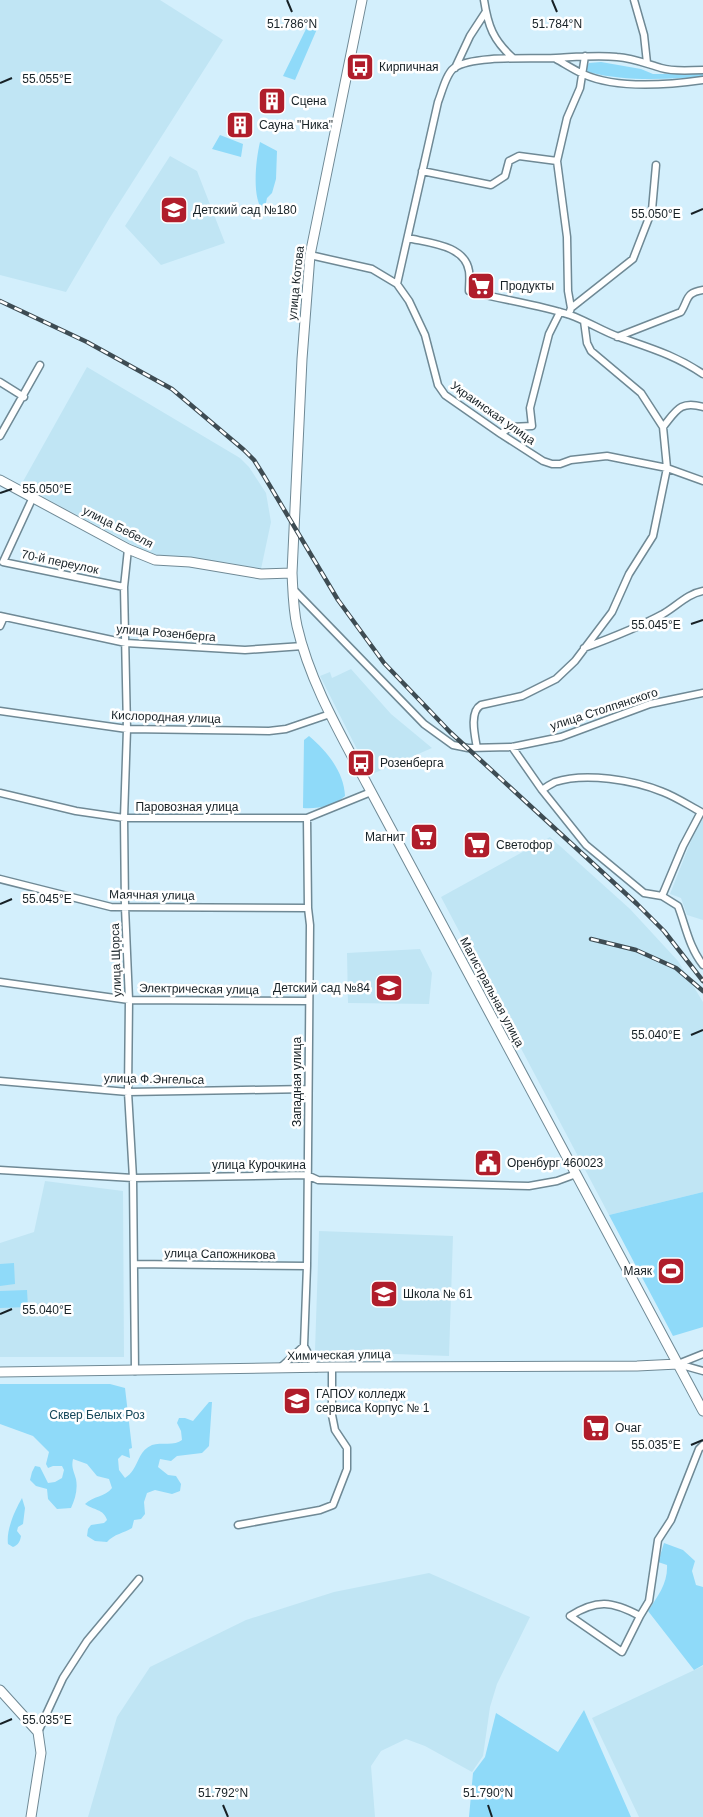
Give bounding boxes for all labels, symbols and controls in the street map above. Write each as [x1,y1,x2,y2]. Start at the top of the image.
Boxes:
text: 51.786°N [267,17,317,31]
text: 51.784°N [532,17,582,31]
bus stop icon: Кирпичная [345,52,375,82]
place label: Кирпичная [379,60,439,74]
text: 55.055°E [22,72,72,86]
building icon: Сцена [257,86,287,116]
place label: Сцена [291,94,327,108]
building icon: Сауна "Ника" [225,110,255,140]
place label: Сауна "Ника" [259,118,333,132]
school or university icon: Детский сад №180 [159,195,189,225]
place label: Детский сад №180 [193,203,297,217]
text: 55.050°E [631,207,681,221]
street label: улица Котова [285,245,307,321]
supermarket icon: Продукты [466,271,496,301]
place label: Продукты [500,279,554,293]
street label: Украинская улица [448,379,538,448]
text: 55.050°E [22,482,72,496]
street label: улица Бебеля [80,503,156,551]
street label: 70-й переулок [20,547,101,577]
text: 55.045°E [631,618,681,632]
street label: улица Розенберга [116,622,217,644]
street label: улица Столпянского [548,685,660,733]
street label: Кислородная улица [111,708,221,726]
bus stop icon: Розенберга [346,748,376,778]
place label: Розенберга [380,756,444,770]
street label: Паровозная улица [135,800,239,814]
supermarket icon: Магнит [409,822,439,852]
place label: Магнит [365,830,405,844]
supermarket icon: Светофор [462,830,492,860]
place label: Светофор [496,838,553,852]
street label: Маячная улица [109,887,195,903]
text: 55.045°E [22,892,72,906]
street label: улица Щорса [108,923,124,997]
street label: Магистральная улица [457,935,527,1049]
school or university icon: Детский сад №84 [374,973,404,1003]
street label: Электрическая улица [139,981,259,997]
place label: Детский сад №84 [273,981,370,995]
text: 55.040°E [631,1028,681,1042]
street label: Западная улица [290,1037,304,1127]
street label: улица Ф.Энгельса [104,1071,205,1087]
public building icon: Оренбург 460023 [473,1148,503,1178]
place label: Оренбург 460023 [507,1156,604,1170]
street label: улица Курочкина [212,1158,306,1172]
street label: улица Сапожникова [164,1246,276,1262]
sports icon: Маяк [656,1256,686,1286]
place label: Маяк [623,1264,653,1278]
school or university icon: Школа № 61 [369,1279,399,1309]
place label: Школа № 61 [403,1287,473,1301]
text: 55.040°E [22,1303,72,1317]
street label: Химическая улица [287,1347,391,1363]
school or university icon: ГАПОУ колледж сервиса Корпус № 1 [282,1386,312,1416]
place label: ГАПОУ колледж сервиса Корпус № 1 [316,1387,430,1415]
park label: Сквер Белых Роз [49,1408,145,1422]
supermarket icon: Очаг [581,1413,611,1443]
place label: Очаг [615,1421,642,1435]
text: 55.035°E [631,1438,681,1452]
text: 55.035°E [22,1713,72,1727]
text: 51.792°N [198,1786,248,1800]
text: 51.790°N [463,1786,513,1800]

